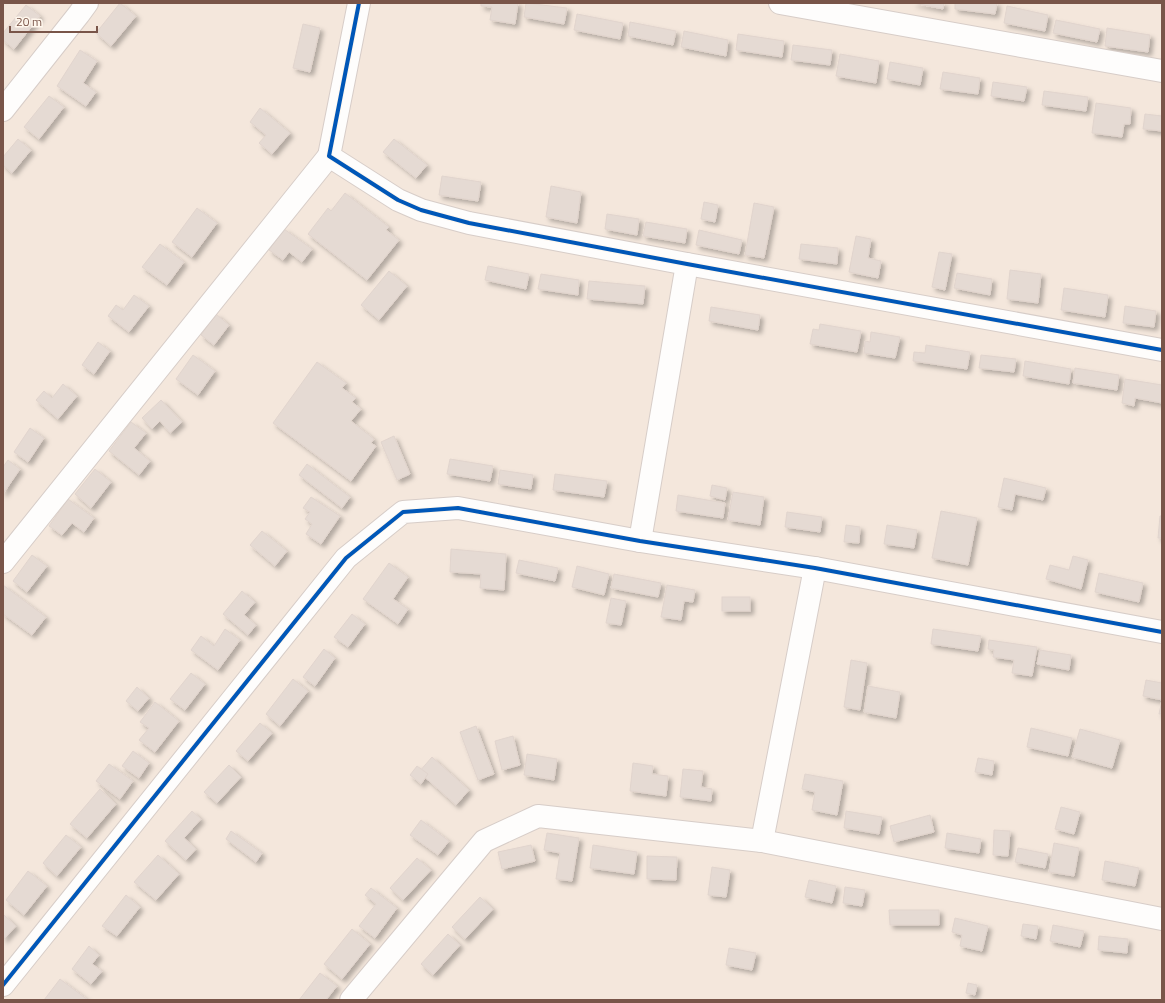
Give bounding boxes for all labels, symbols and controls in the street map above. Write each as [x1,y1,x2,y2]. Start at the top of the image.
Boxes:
scale bar [10,8,97,34]
text: 20 m [16,12,42,31]

